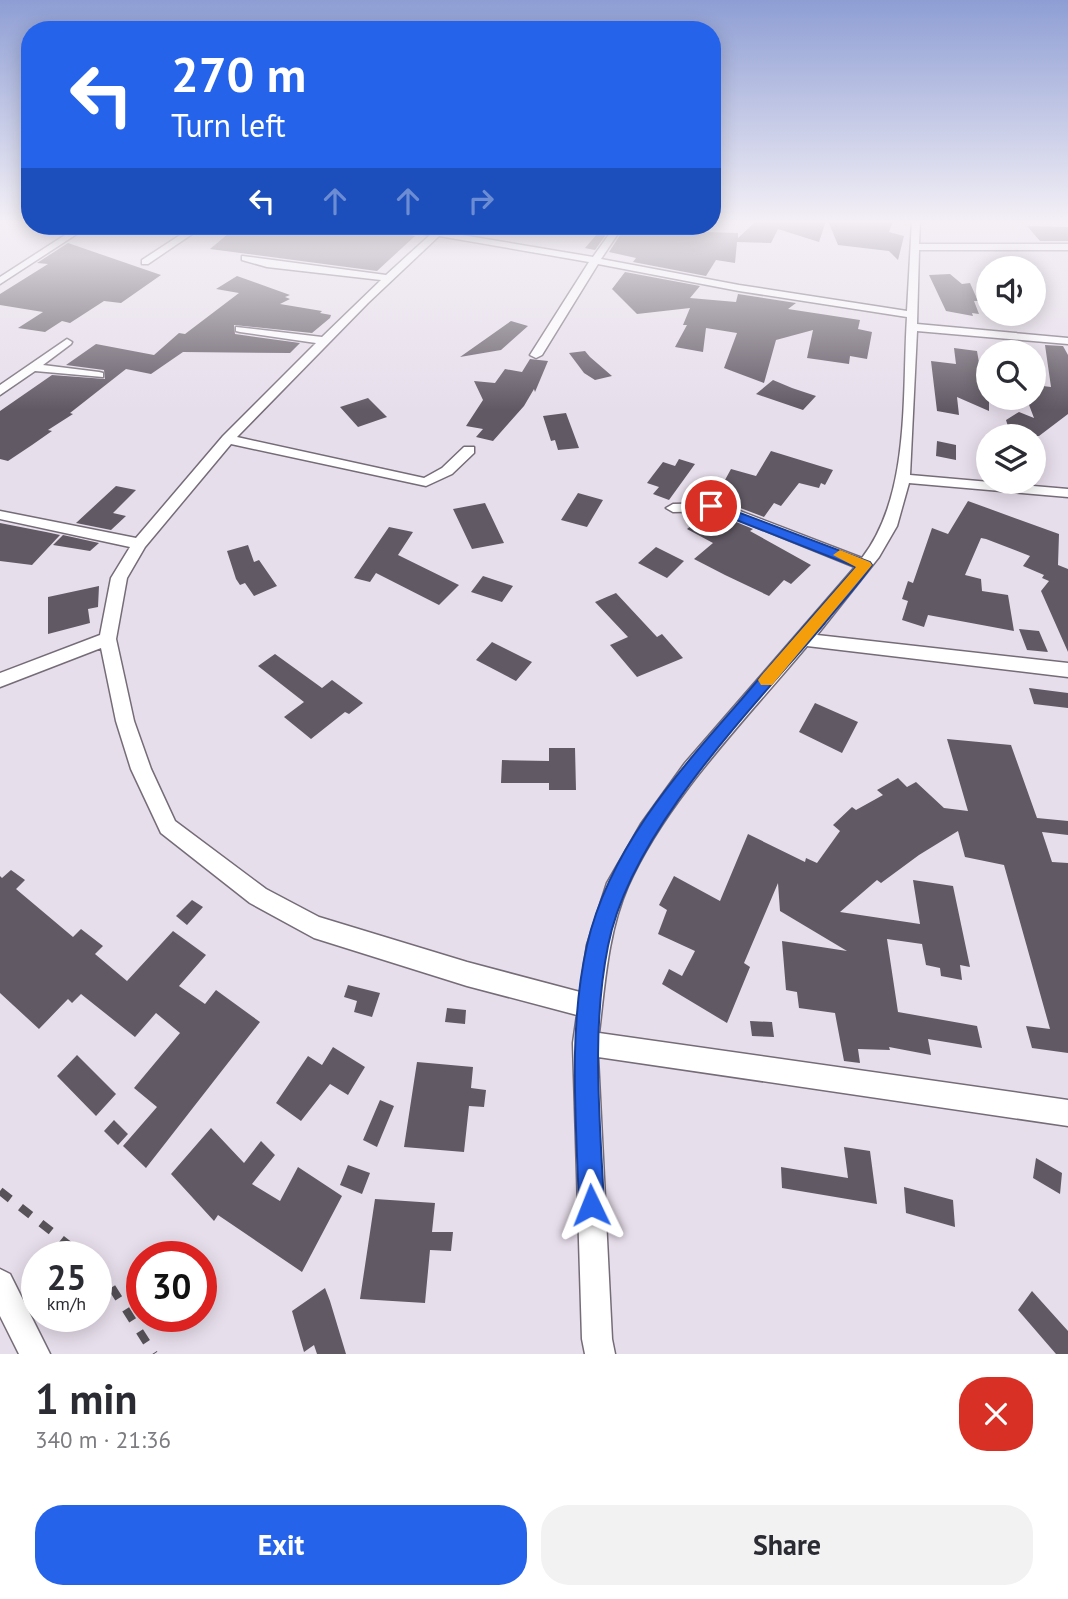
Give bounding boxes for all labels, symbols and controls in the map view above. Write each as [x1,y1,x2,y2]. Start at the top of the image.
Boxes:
text: 270 m [171,42,306,106]
icon: left [56,49,147,140]
text: Turn left [171,104,286,146]
icon: left [243,182,281,220]
icon: ahead [316,182,354,220]
icon: ahead [389,182,427,220]
icon: right [462,182,500,220]
map controls [976,256,1046,494]
button: sound [976,256,1046,326]
button: search [976,340,1046,410]
button: layers [976,424,1046,494]
pin [681,476,741,536]
icon: arrive [692,487,730,525]
position arrow [554,1168,628,1242]
speed limit sign: 30 [126,1241,217,1332]
text: 25 [47,1254,86,1300]
text: km/h [47,1292,86,1315]
text: 1 min [35,1371,137,1426]
button: close [959,1377,1033,1451]
text: 340 m · 21:36 [35,1425,171,1454]
button: Exit [35,1505,527,1585]
button: Share [541,1505,1033,1585]

